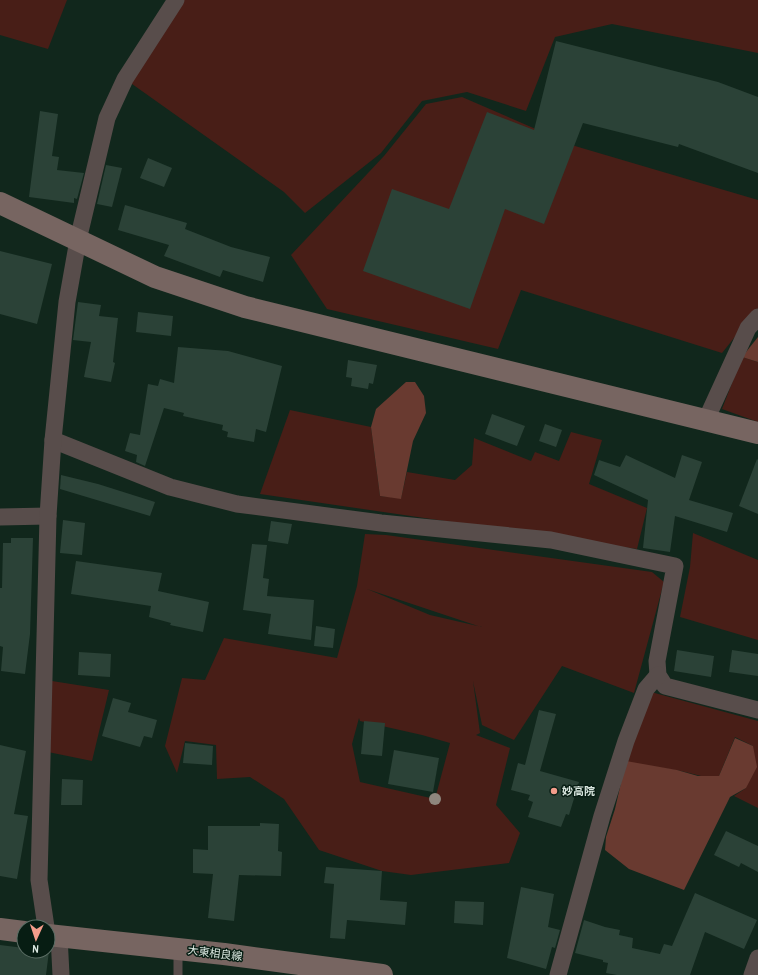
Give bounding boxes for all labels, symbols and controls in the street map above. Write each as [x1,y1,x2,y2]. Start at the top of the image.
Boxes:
place label: 妙高院 [562,784,595,798]
marker: 妙高院 [549,786,559,796]
north arrow [16,919,56,959]
text: N [32,942,39,956]
street label: 大東相良線 [187,943,243,963]

